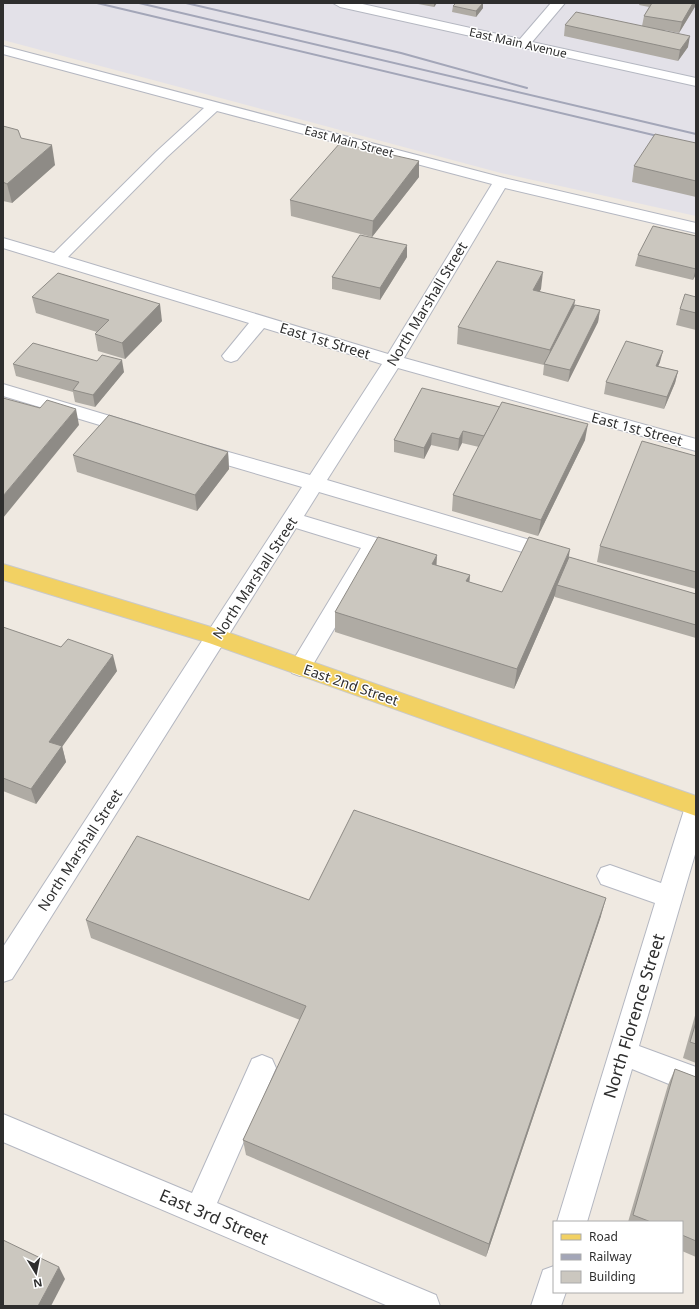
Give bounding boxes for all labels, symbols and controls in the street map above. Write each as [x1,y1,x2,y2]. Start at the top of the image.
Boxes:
street label: East Main Avenue [467,23,569,62]
street label: East Main Street [303,121,396,162]
street label: North Marshall Street [382,238,471,369]
street label: East 1st Street [278,318,373,363]
street label: East 1st Street [589,407,685,450]
street label: North Marshall Street [208,513,301,642]
street label: East 2nd Street [301,659,401,710]
street label: North Marshall Street [33,785,126,914]
street label: North Florence Street [597,931,670,1101]
street label: East 3rd Street [156,1183,272,1250]
legend [553,1221,683,1293]
text: Road [589,1228,618,1245]
text: Railway [589,1248,633,1265]
north arrow [16,1253,56,1293]
text: Building [589,1268,636,1285]
text: N [32,1275,44,1292]

